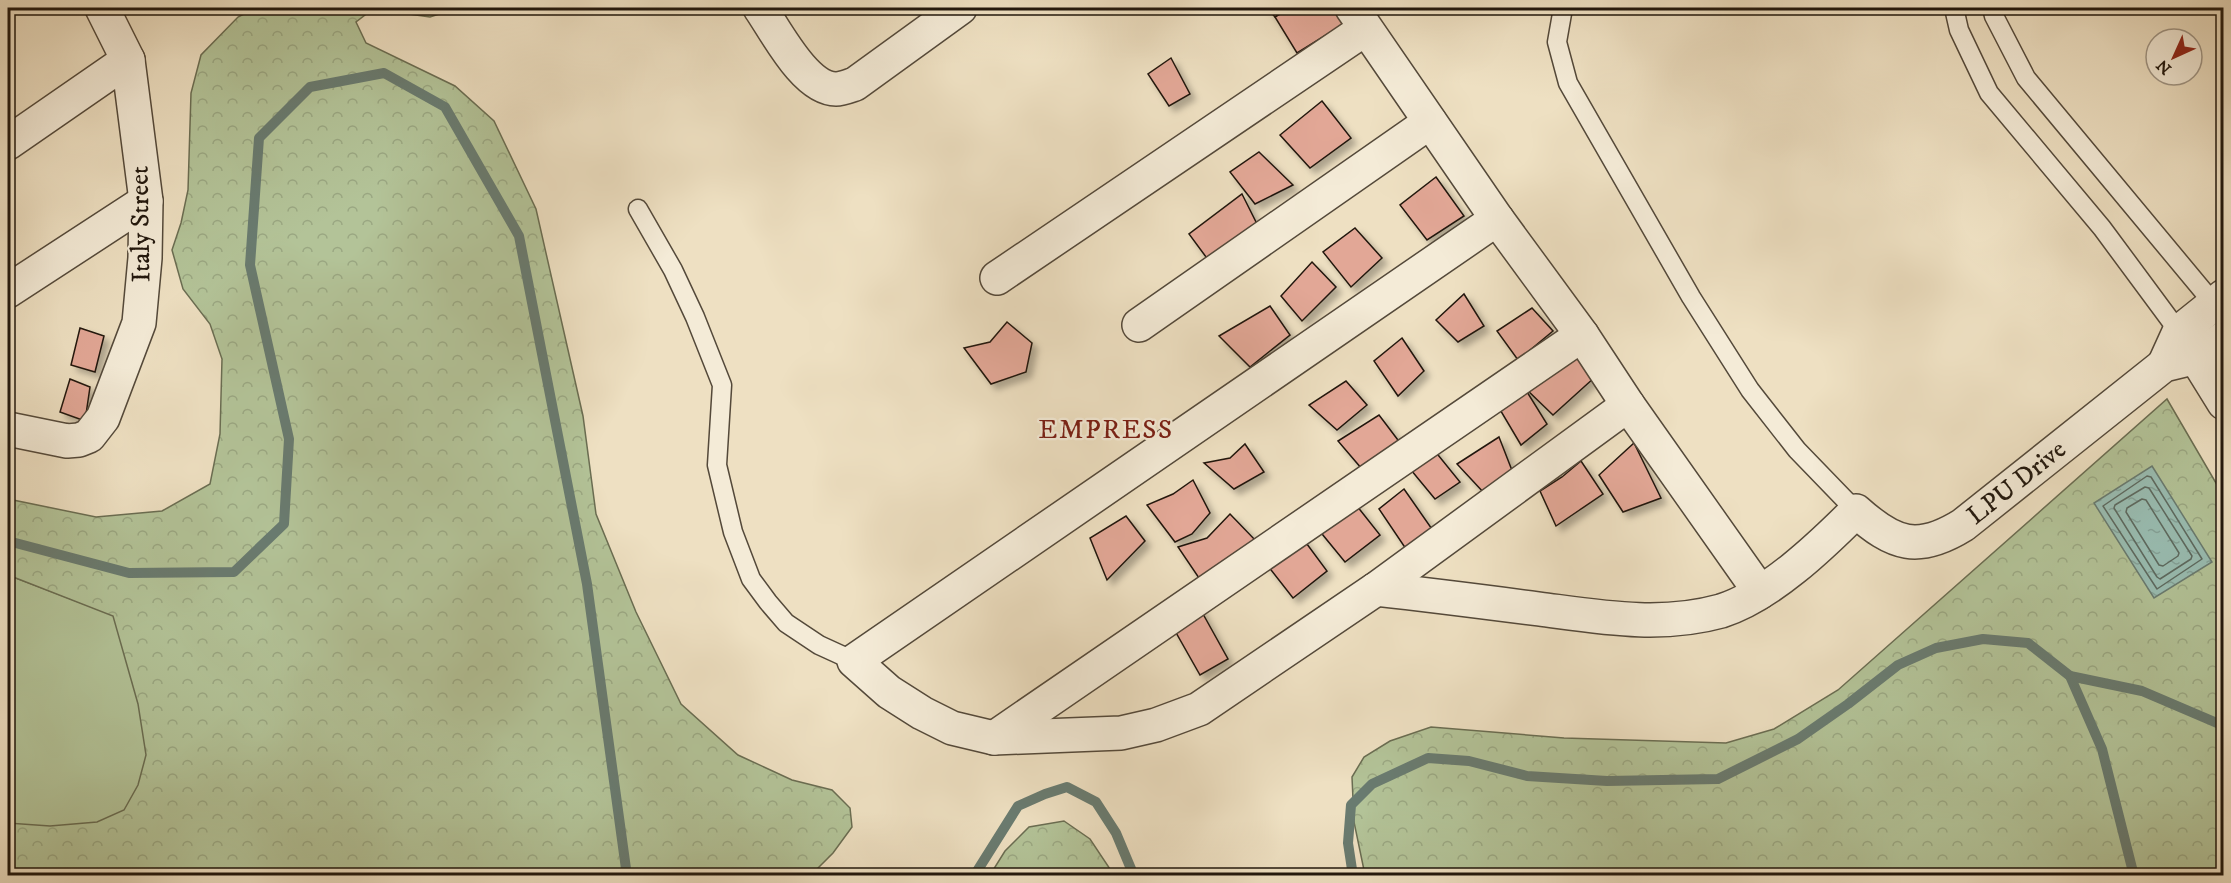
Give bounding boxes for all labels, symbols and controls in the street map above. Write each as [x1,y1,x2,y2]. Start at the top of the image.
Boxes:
north arrow [2144,27,2204,87]
text: N [2152,55,2176,79]
street label: Italy Street [123,165,159,283]
district label: EMPRESS [1038,413,1174,447]
street label: LPU Drive [1960,433,2073,532]

